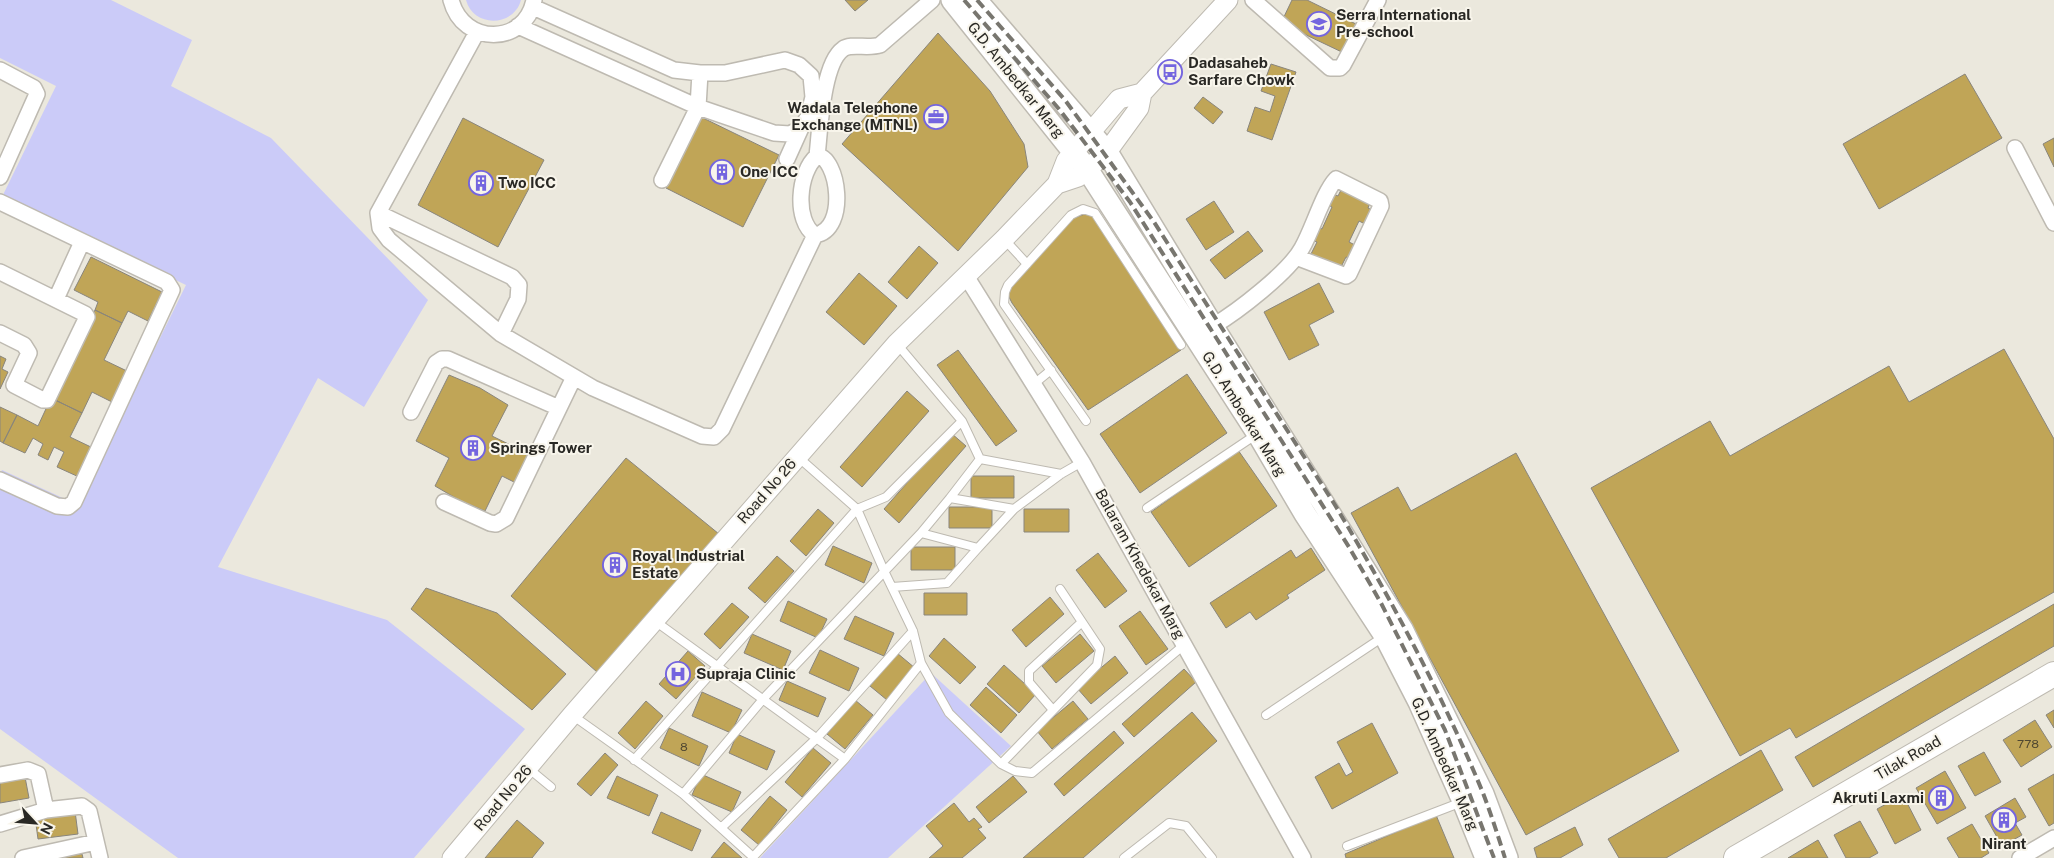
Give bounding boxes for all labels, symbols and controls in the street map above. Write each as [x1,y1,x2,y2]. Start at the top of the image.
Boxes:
place label: Serra International Pre-school [1336,6,1471,40]
school or university icon: Serra International Pre-school [1306,11,1332,37]
street label: G.D. Ambedkar Marg [964,18,1068,141]
place label: Dadasaheb Sarfare Chowk [1188,54,1295,88]
bus stop icon: Dadasaheb Sarfare Chowk [1157,59,1183,85]
place label: Wadala Telephone Exchange (MTNL) [787,99,918,133]
office icon: Wadala Telephone Exchange (MTNL) [923,104,949,130]
building icon: One ICC [709,159,735,185]
place label: One ICC [740,163,798,180]
building icon: Two ICC [468,170,494,196]
place label: Two ICC [498,174,556,191]
street label: G.D. Ambedkar Marg [1199,348,1290,479]
building icon: Springs Tower [460,435,486,461]
place label: Springs Tower [490,439,592,456]
street label: Road No 26 [734,455,800,527]
street label: Balaram Khedekar Marg [1092,486,1189,642]
place label: Royal Industrial Estate [632,547,745,581]
building icon: Royal Industrial Estate [602,552,628,578]
hospital icon: Supraja Clinic [665,661,691,687]
place label: Supraja Clinic [696,665,796,682]
street label: G.D. Ambedkar Marg [1408,694,1483,833]
street label: Tilak Road [1872,732,1944,783]
house number: 778 [2017,737,2039,751]
house number: 8 [680,740,688,754]
street label: Road No 26 [470,761,535,834]
building icon: Akruti Laxmi [1928,785,1954,811]
place label: Akruti Laxmi [1832,789,1924,806]
north arrow [10,798,60,848]
building icon: Nirant [1991,807,2017,833]
text: N [37,820,56,837]
place label: Nirant [1981,835,2027,852]

